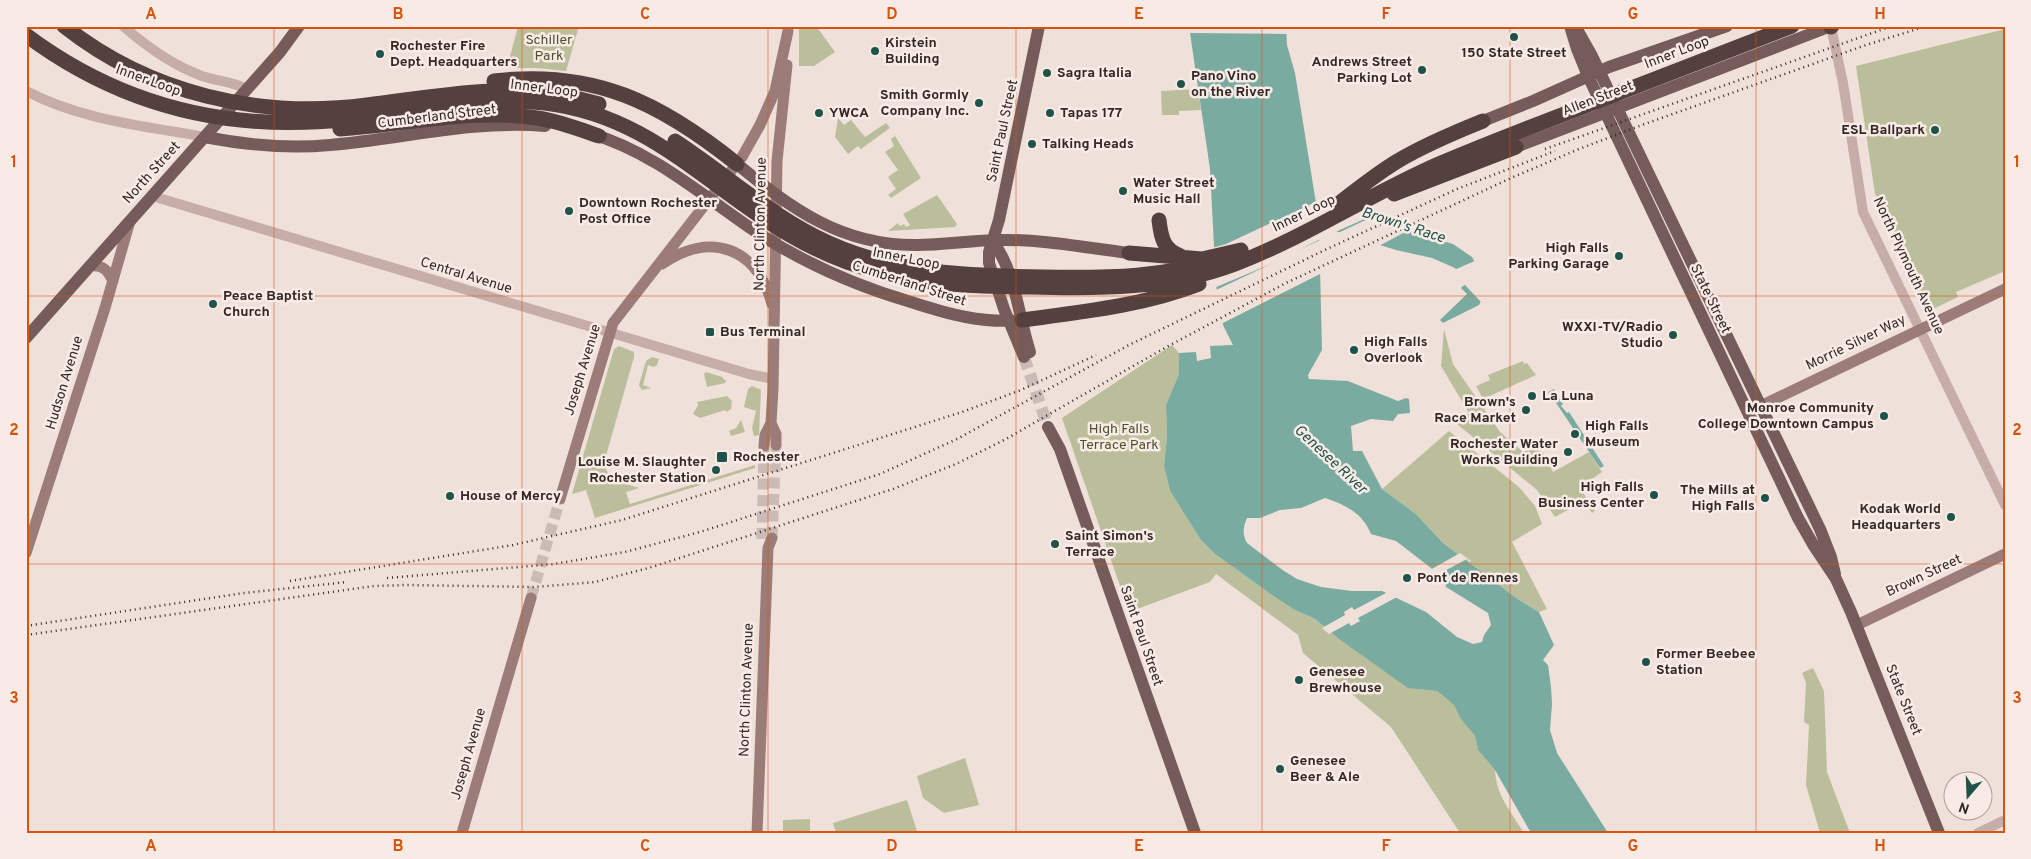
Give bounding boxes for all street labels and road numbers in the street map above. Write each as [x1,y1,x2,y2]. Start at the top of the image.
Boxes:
street label: Inner Loop [1642,33,1712,73]
street label: Inner Loop [113,61,183,101]
street label: Inner Loop [509,76,579,102]
street label: Saint Paul Street [984,78,1022,184]
street label: Allen Street [1560,78,1636,120]
street label: Cumberland Street [377,101,497,133]
street label: North Street [120,138,184,208]
street label: North Clinton Avenue [751,157,771,291]
street label: Inner Loop [1270,191,1338,237]
street label: North Plymouth Avenue [1869,195,1947,337]
street label: Inner Loop [871,244,941,274]
street label: Central Avenue [418,254,514,298]
street label: Cumberland Street [850,258,968,310]
street label: State Street [1686,262,1734,336]
street label: Morrie Silver Way [1803,311,1909,375]
street label: Joseph Avenue [561,322,605,418]
street label: Hudson Avenue [43,334,87,432]
street label: Brown Street [1883,551,1965,601]
street label: Saint Paul Street [1116,584,1166,688]
street label: North Clinton Avenue [736,623,758,757]
street label: State Street [1881,662,1925,738]
street label: Joseph Avenue [448,706,490,802]

